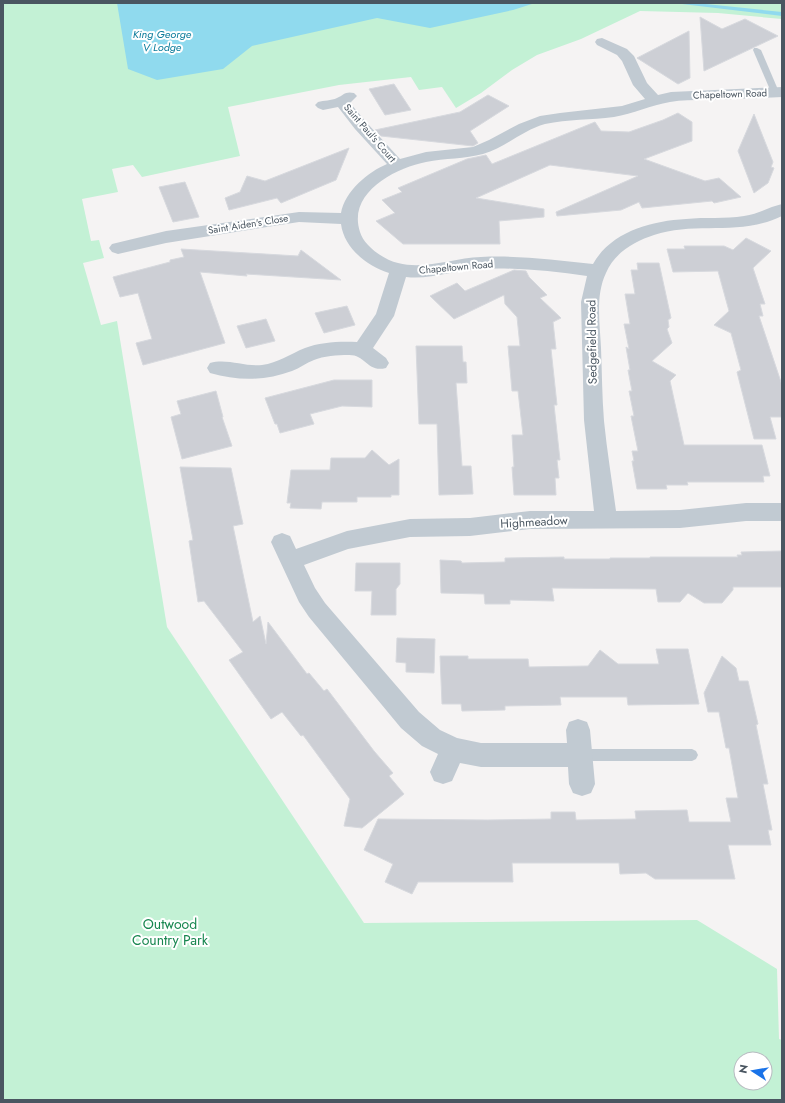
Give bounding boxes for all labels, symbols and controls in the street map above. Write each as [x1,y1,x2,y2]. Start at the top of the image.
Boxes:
water label: King George V Lodge [133,26,192,55]
street label: Chapeltown Road [693,85,767,103]
street label: Saint Paul's Court [340,100,400,166]
street label: Saint Aiden's Close [207,210,289,238]
street label: Chapeltown Road [418,256,494,278]
street label: Sedgefield Road [582,300,602,384]
street label: Highmeadow [500,511,569,533]
park label: Outwood Country Park [132,914,209,950]
north arrow [733,1051,773,1091]
text: N [734,1063,752,1075]

